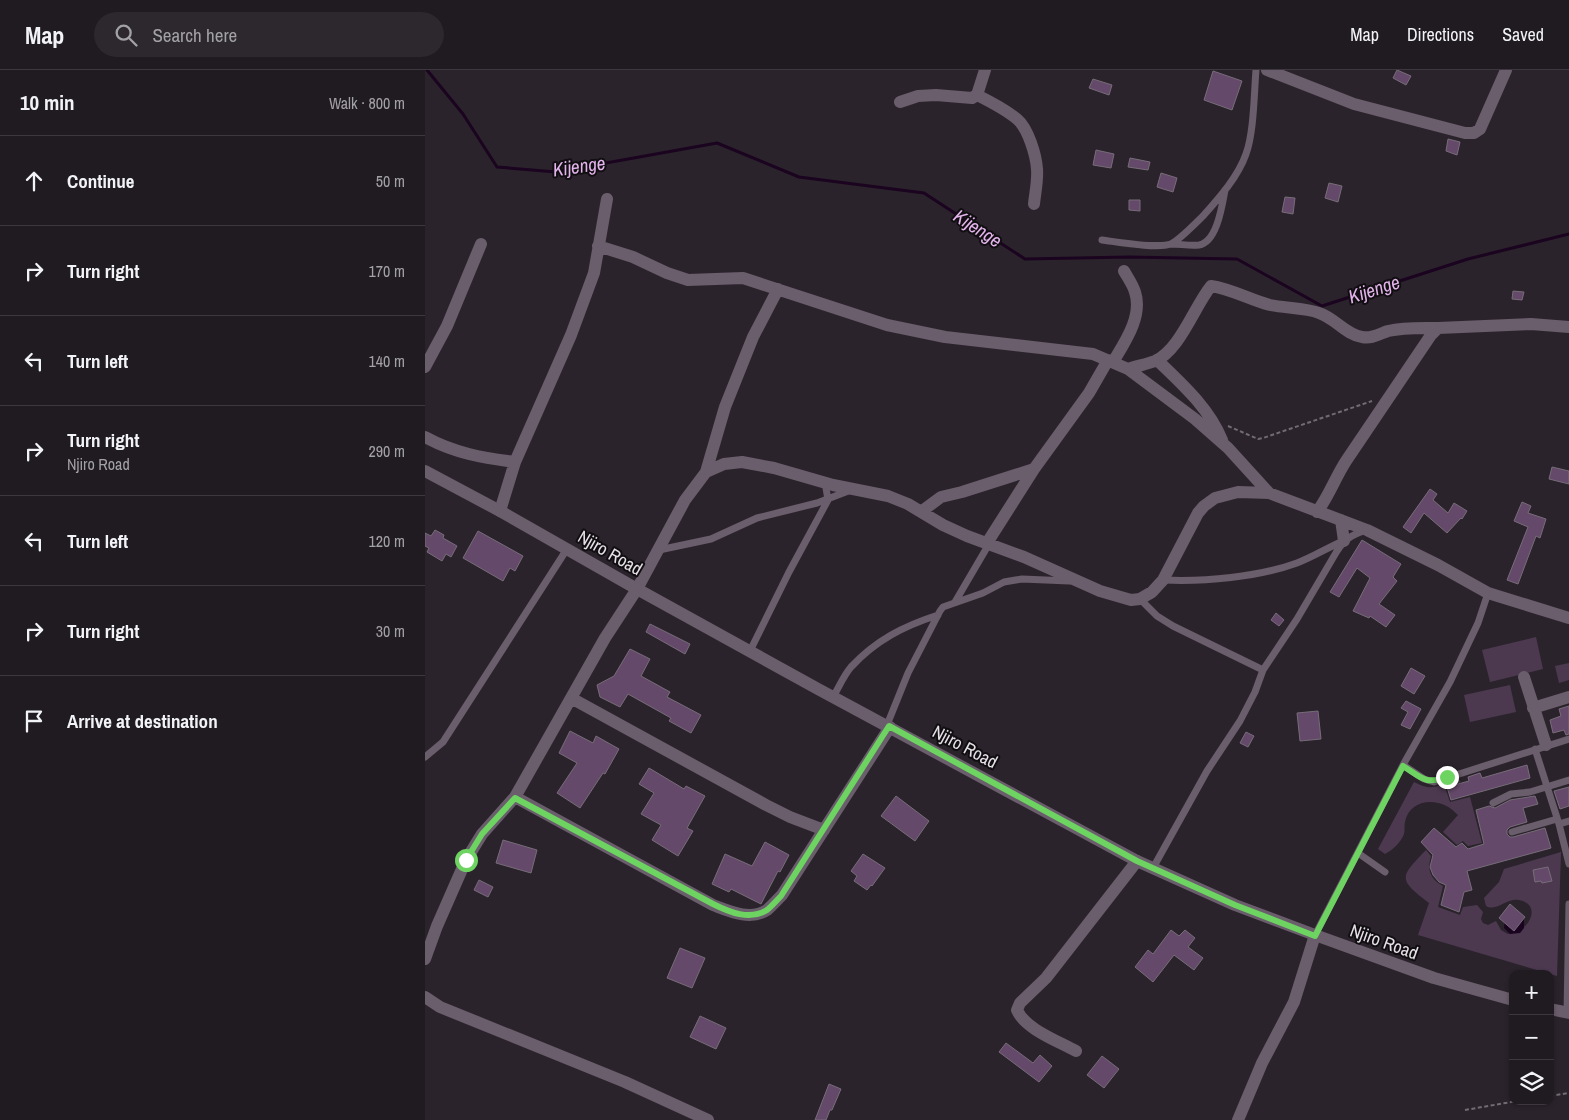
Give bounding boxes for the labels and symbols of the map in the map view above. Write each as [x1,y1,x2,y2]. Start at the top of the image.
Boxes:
water label: Kijenge [551,149,607,183]
water label: Kijenge [949,203,1007,253]
water label: Kijenge [1345,268,1403,310]
street label: Njiro Road [573,524,647,581]
street label: Njiro Road [928,719,1002,774]
route end [1436,766,1459,789]
route start [455,849,478,872]
street label: Njiro Road [1347,918,1422,965]

